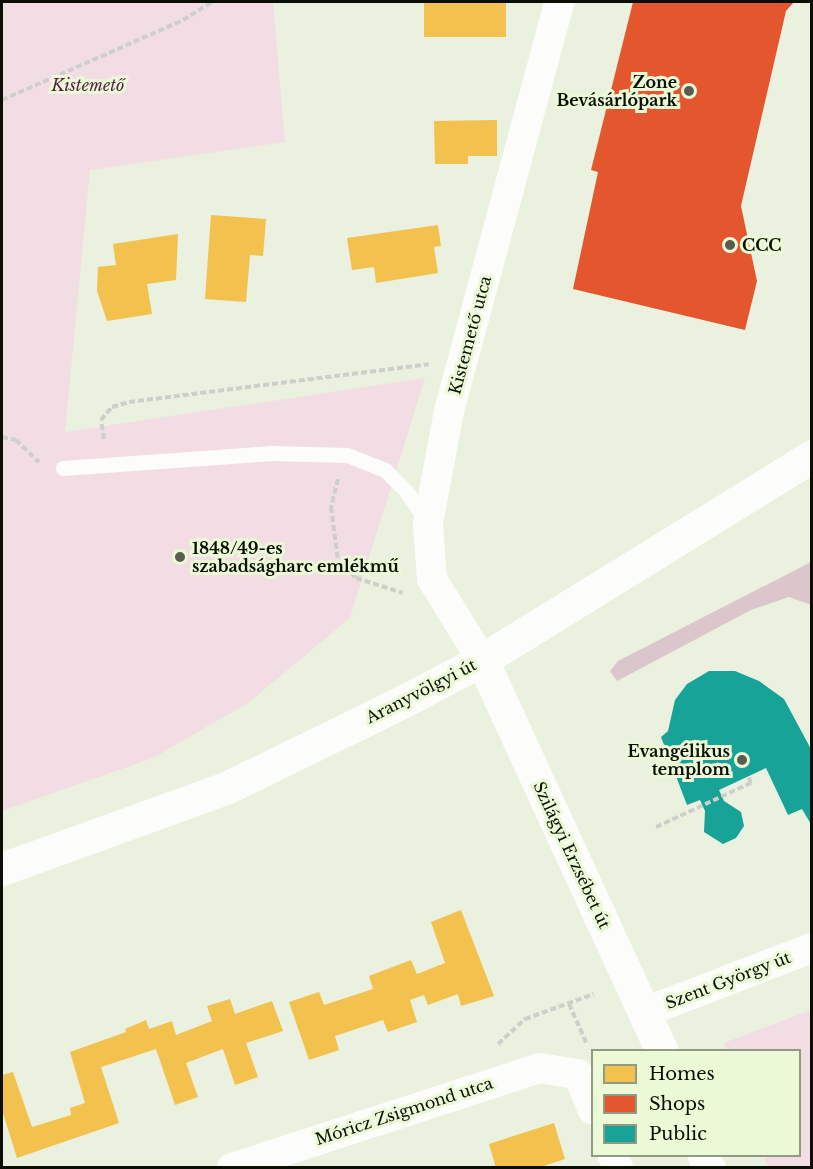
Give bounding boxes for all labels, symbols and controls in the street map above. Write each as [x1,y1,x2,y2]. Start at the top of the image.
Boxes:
place label: Zone Bevásárlópark [556,72,677,110]
park label: Kistemető [52,75,124,95]
marker: Zone Bevásárlópark [682,84,696,98]
place label: CCC [742,235,782,255]
marker: CCC [723,238,737,252]
street label: Kistemető utca [445,274,495,396]
place label: 1848/49-es szabadságharc emlékmű [192,538,399,576]
marker: 1848/49-es szabadságharc emlékmű [173,550,187,564]
street label: Aranyvölgyi út [363,655,479,727]
place label: Evangélikus templom [627,741,730,779]
marker: Evangélikus templom [735,753,749,767]
street label: Szilágyi Erzsébet út [529,778,615,932]
street label: Szent György út [663,947,793,1013]
legend [591,1049,801,1157]
text: Homes [649,1063,715,1085]
street label: Móricz Zsigmond utca [313,1073,495,1149]
text: Shops [649,1093,705,1115]
text: Public [649,1123,707,1145]

